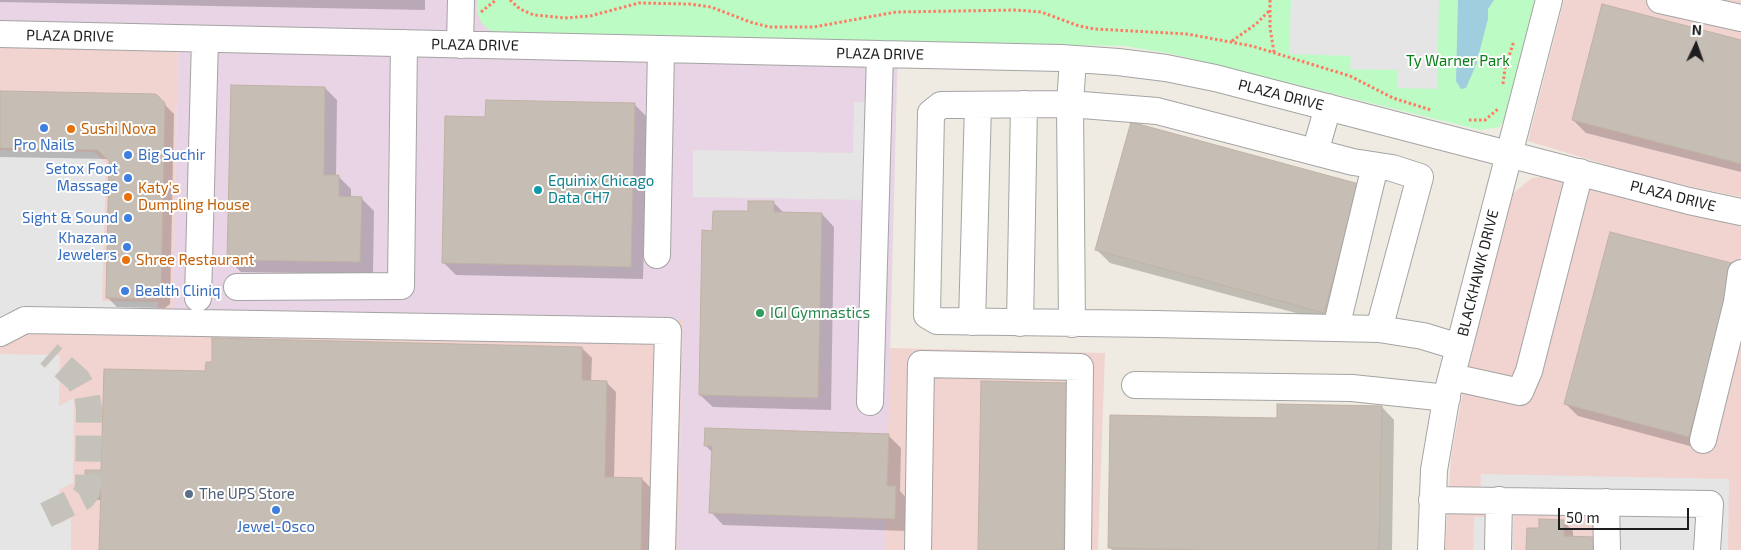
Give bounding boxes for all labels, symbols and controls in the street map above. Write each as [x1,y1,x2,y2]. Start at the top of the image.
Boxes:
north arrow [1671,20,1721,70]
text: N [1691,21,1702,38]
street label: PLAZA DRIVE [26,26,114,46]
street label: PLAZA DRIVE [431,35,519,55]
street label: PLAZA DRIVE [836,44,924,64]
park label: Ty Warner Park [1406,52,1510,70]
street label: PLAZA DRIVE [1236,76,1326,114]
place label: Sushi Nova [81,120,156,138]
marker: Pro Nails [38,122,50,134]
marker: Sushi Nova [65,123,77,135]
place label: Pro Nails [13,136,75,154]
place label: Big Suchir [138,146,205,164]
marker: Big Suchir [122,149,134,161]
place label: Setox Foot Massage [46,160,118,195]
marker: Setox Foot Massage [122,172,134,184]
place label: Equinix Chicago Data CH7 [548,172,654,207]
street label: PLAZA DRIVE [1628,177,1718,215]
place label: Katy's Dumpling House [138,179,250,214]
marker: Equinix Chicago Data CH7 [532,184,544,196]
marker: Katy's Dumpling House [122,191,134,203]
street label: BLACKHAWK DRIVE [1454,208,1502,338]
place label: Sight & Sound [22,209,118,227]
marker: Sight & Sound [122,212,134,224]
place label: Khazana Jewelers [57,229,117,264]
marker: Khazana Jewelers [121,241,133,253]
place label: Shree Restaurant [136,251,254,269]
marker: Shree Restaurant [120,254,132,266]
place label: Bealth Cliniq [135,282,220,300]
marker: Bealth Cliniq [119,285,131,297]
place label: IGI Gymnastics [770,304,870,322]
marker: IGI Gymnastics [754,307,766,319]
place label: The UPS Store [199,485,295,503]
marker: The UPS Store [183,488,195,500]
scale bar [1561,498,1692,530]
marker: Jewel-Osco [270,504,282,516]
text: 50 m [1566,508,1600,526]
place label: Jewel-Osco [237,518,315,536]

